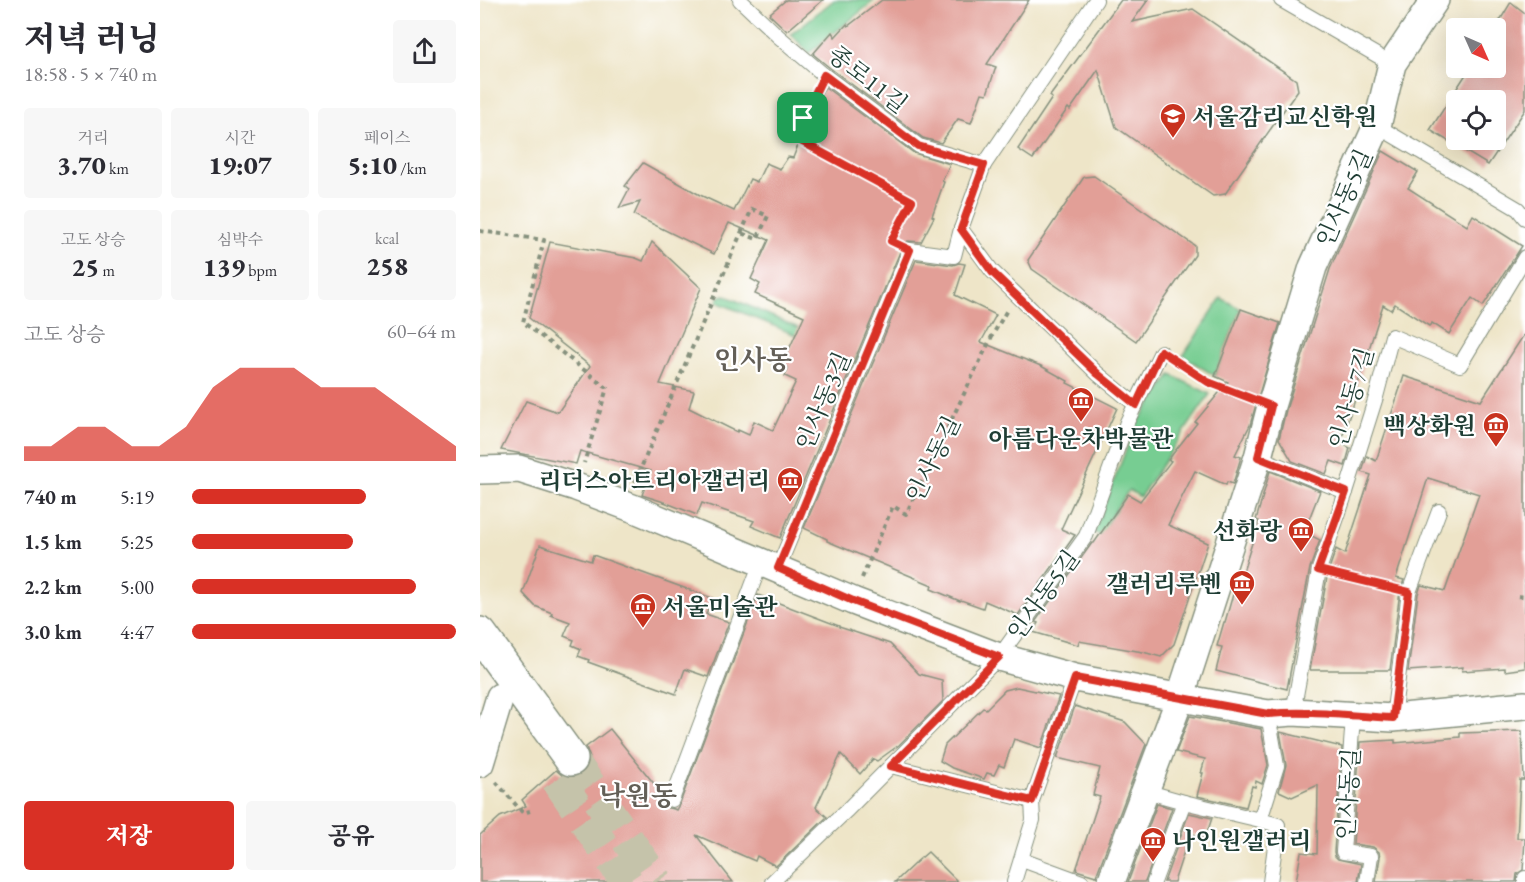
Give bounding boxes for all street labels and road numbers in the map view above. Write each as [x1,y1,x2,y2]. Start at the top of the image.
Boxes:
street label: 종로11길 [822,38,914,120]
street label: 인사동5길 [1309,144,1379,252]
street label: 인사동7길 [1322,344,1380,452]
street label: 인사동3길 [788,347,858,455]
street label: 인사동길 [899,411,967,507]
street label: 인사동5길 [1000,544,1086,646]
street label: 인사동길 [1329,747,1367,841]

